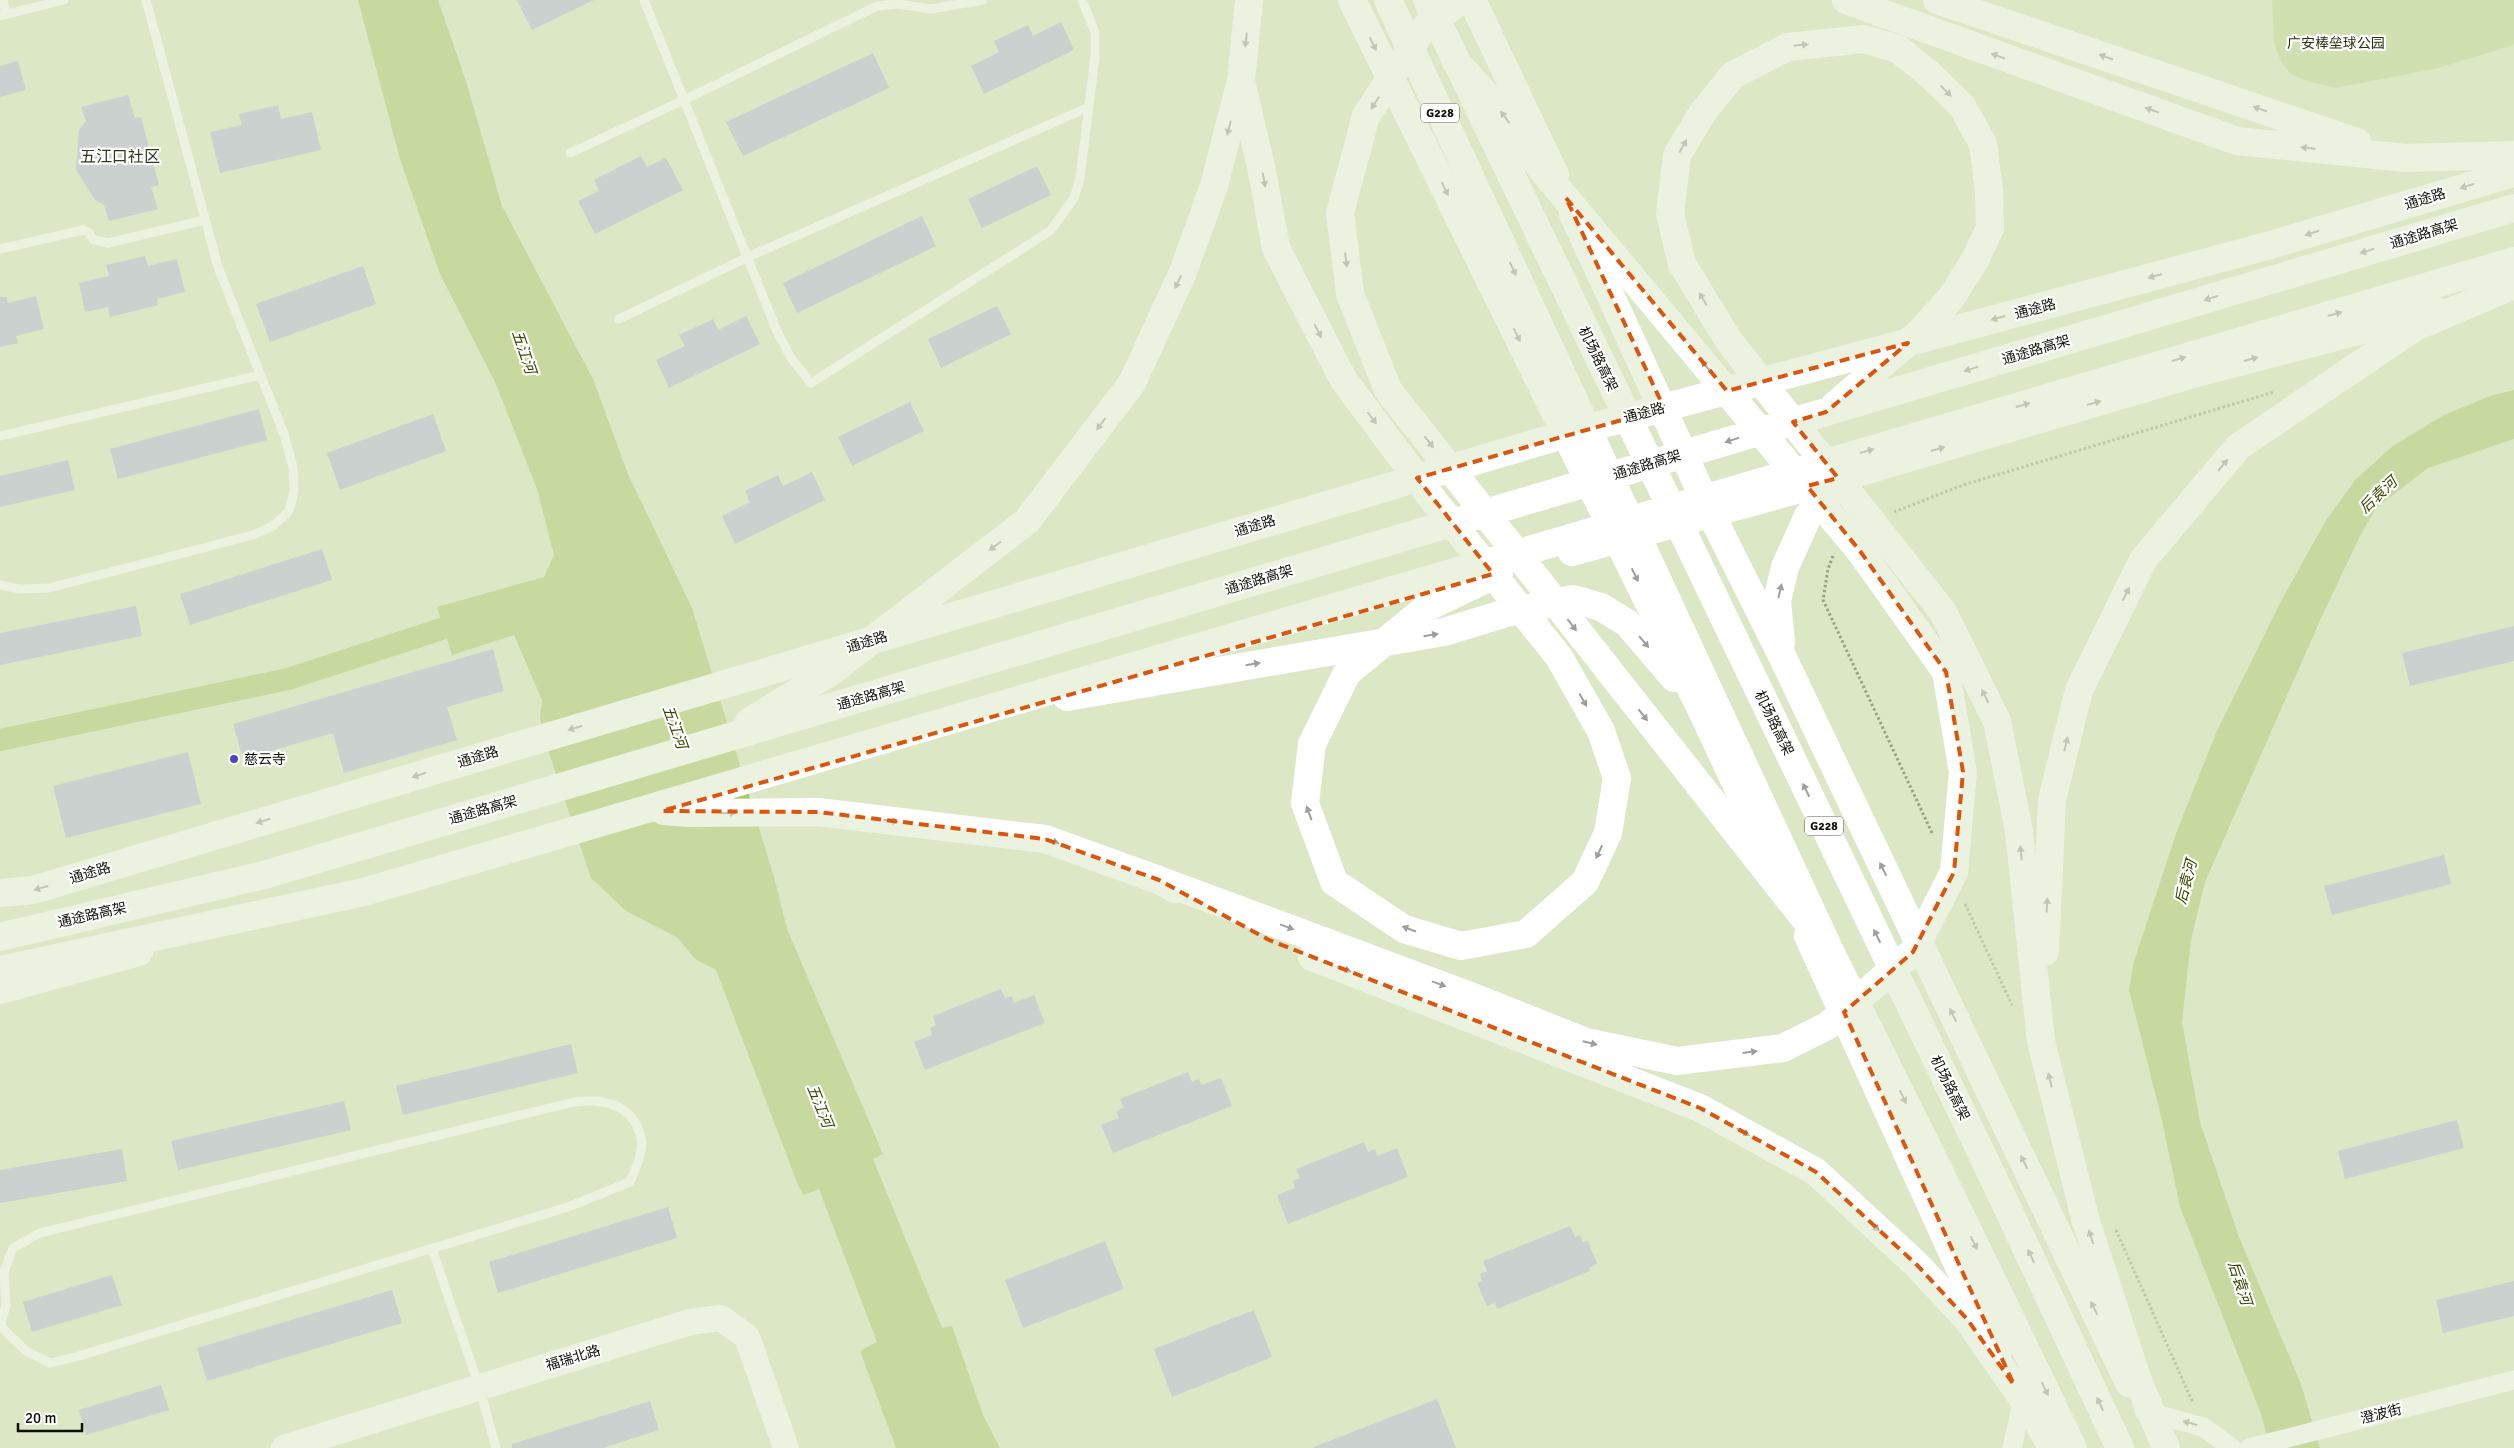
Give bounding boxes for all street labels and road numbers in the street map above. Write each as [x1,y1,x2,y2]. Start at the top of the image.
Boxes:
road number: G228 [1421,104,1459,122]
street label: 通途路 [2402,185,2448,213]
street label: 通途路高架 [2388,216,2460,252]
street label: 通途路 [2013,295,2057,323]
street label: 机场路高架 [1575,324,1621,394]
street label: 通途路高架 [2000,332,2072,368]
street label: 通途路 [1622,399,1666,427]
street label: 通途路高架 [1611,447,1683,483]
street label: 通途路 [1232,512,1278,540]
street label: 通途路高架 [1223,562,1295,598]
street label: 通途路 [844,628,890,656]
street label: 通途路高架 [835,678,907,714]
street label: 机场路高架 [1751,688,1797,758]
street label: 通途路 [455,743,501,771]
street label: 通途路高架 [447,792,519,828]
road number: G228 [1805,816,1843,836]
street label: 通途路 [67,859,113,887]
street label: 通途路高架 [56,899,128,931]
street label: 机场路高架 [1927,1053,1973,1123]
street label: 福瑞北路 [544,1342,602,1374]
street label: 澄波街 [2359,1401,2403,1427]

